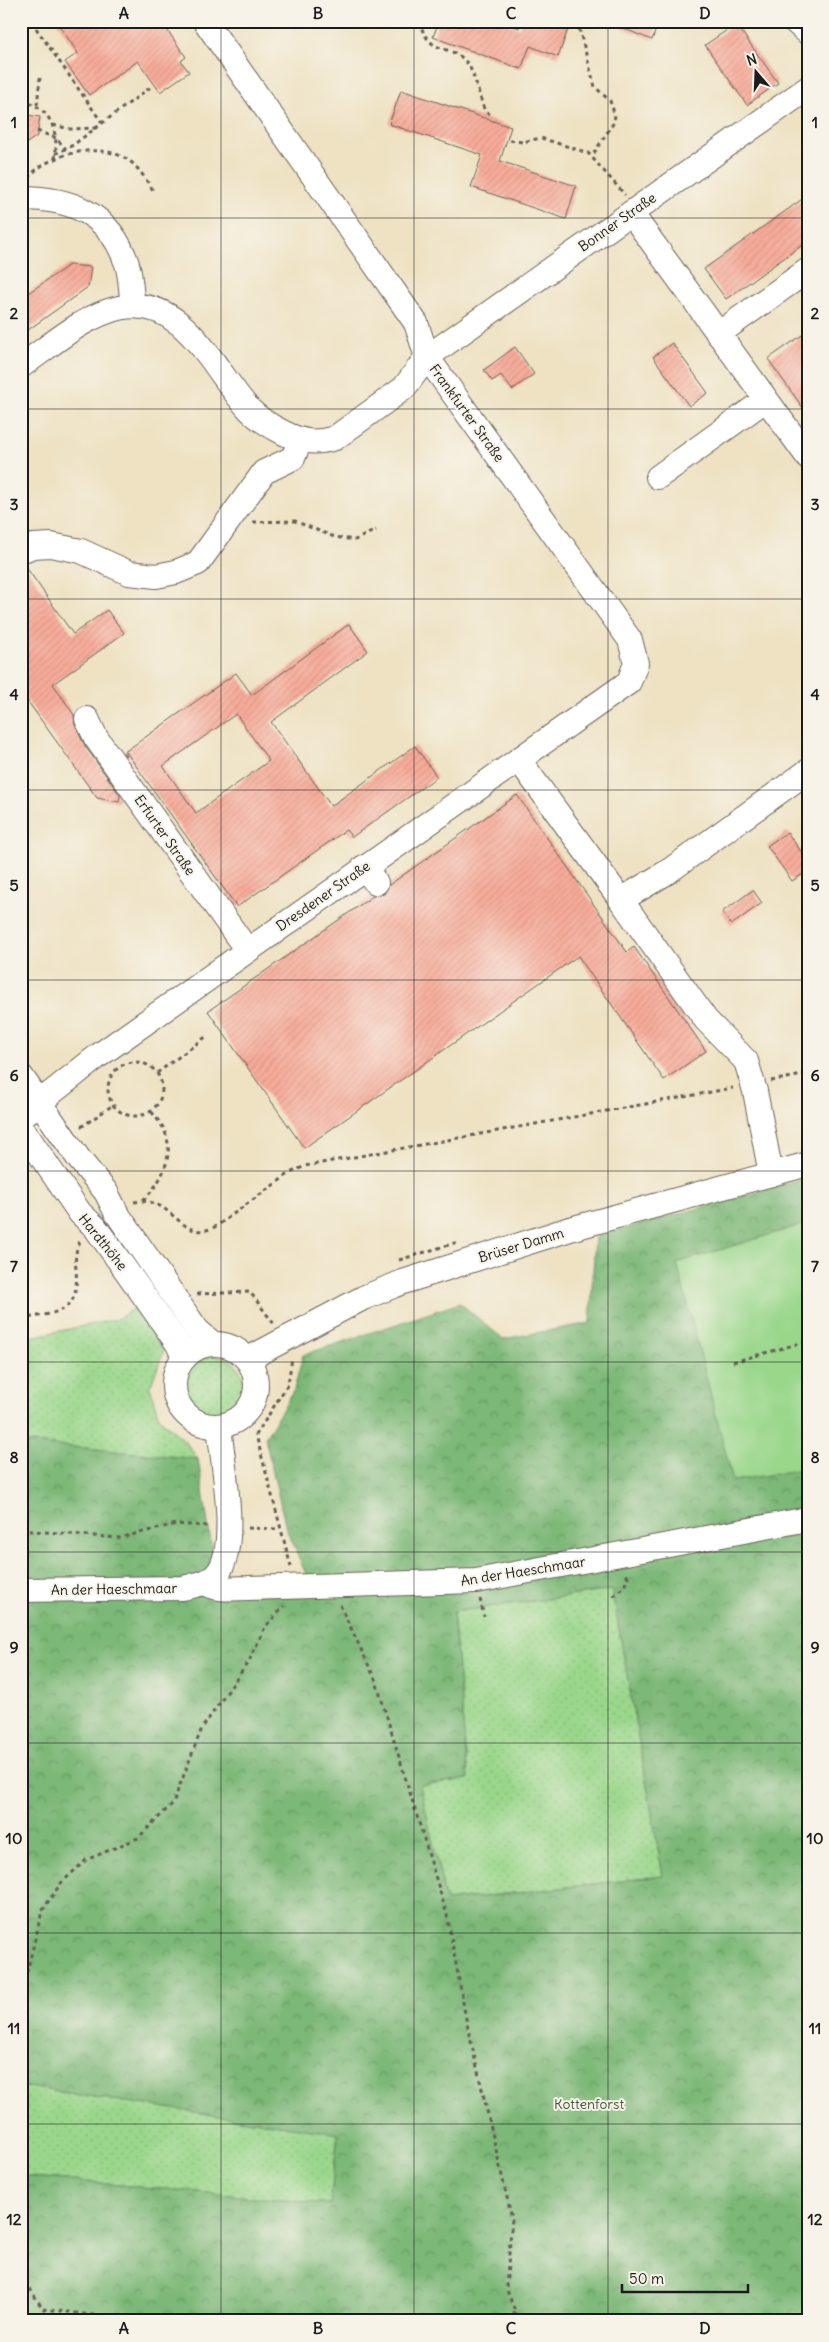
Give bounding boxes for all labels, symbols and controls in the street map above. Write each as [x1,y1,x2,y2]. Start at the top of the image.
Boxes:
text: A [119,3,129,23]
text: B [313,3,324,23]
text: C [506,3,517,23]
text: D [699,3,711,23]
north arrow [732,48,782,98]
text: N [744,50,759,70]
text: 1 [11,112,17,132]
text: 1 [812,112,818,132]
street label: Bonner Straße [575,189,659,255]
text: 2 [10,303,19,323]
text: 2 [811,303,820,323]
street label: Frankfurter Straße [425,360,509,466]
text: 3 [9,494,19,514]
text: 3 [810,494,820,514]
text: 4 [9,684,19,704]
text: 4 [810,684,820,704]
street label: Erfurter Straße [131,791,199,879]
street label: Dresdener Straße [273,857,373,935]
text: 5 [9,875,19,895]
text: 5 [810,875,820,895]
text: 6 [9,1065,19,1085]
text: 6 [810,1065,820,1085]
street label: Hardthöhe [75,1210,131,1274]
street label: Brüser Damm [476,1223,566,1267]
text: 7 [10,1256,18,1276]
text: 7 [811,1256,819,1276]
text: 8 [9,1447,19,1467]
text: 8 [810,1447,820,1467]
street label: An der Haeschmaar [459,1552,587,1590]
street label: An der Haeschmaar [51,1579,178,1599]
text: 9 [9,1637,19,1657]
text: 9 [810,1637,820,1657]
text: 10 [6,1828,22,1848]
text: 10 [807,1828,823,1848]
text: 11 [8,2018,20,2038]
text: 11 [809,2018,821,2038]
park label: Kottenforst [554,2095,624,2113]
text: 12 [6,2209,22,2229]
text: 12 [807,2209,823,2229]
scale bar [622,2262,748,2294]
text: 50 m [629,2269,664,2288]
text: A [119,2318,129,2338]
text: B [313,2318,324,2338]
text: C [506,2318,517,2338]
text: D [699,2318,711,2338]

